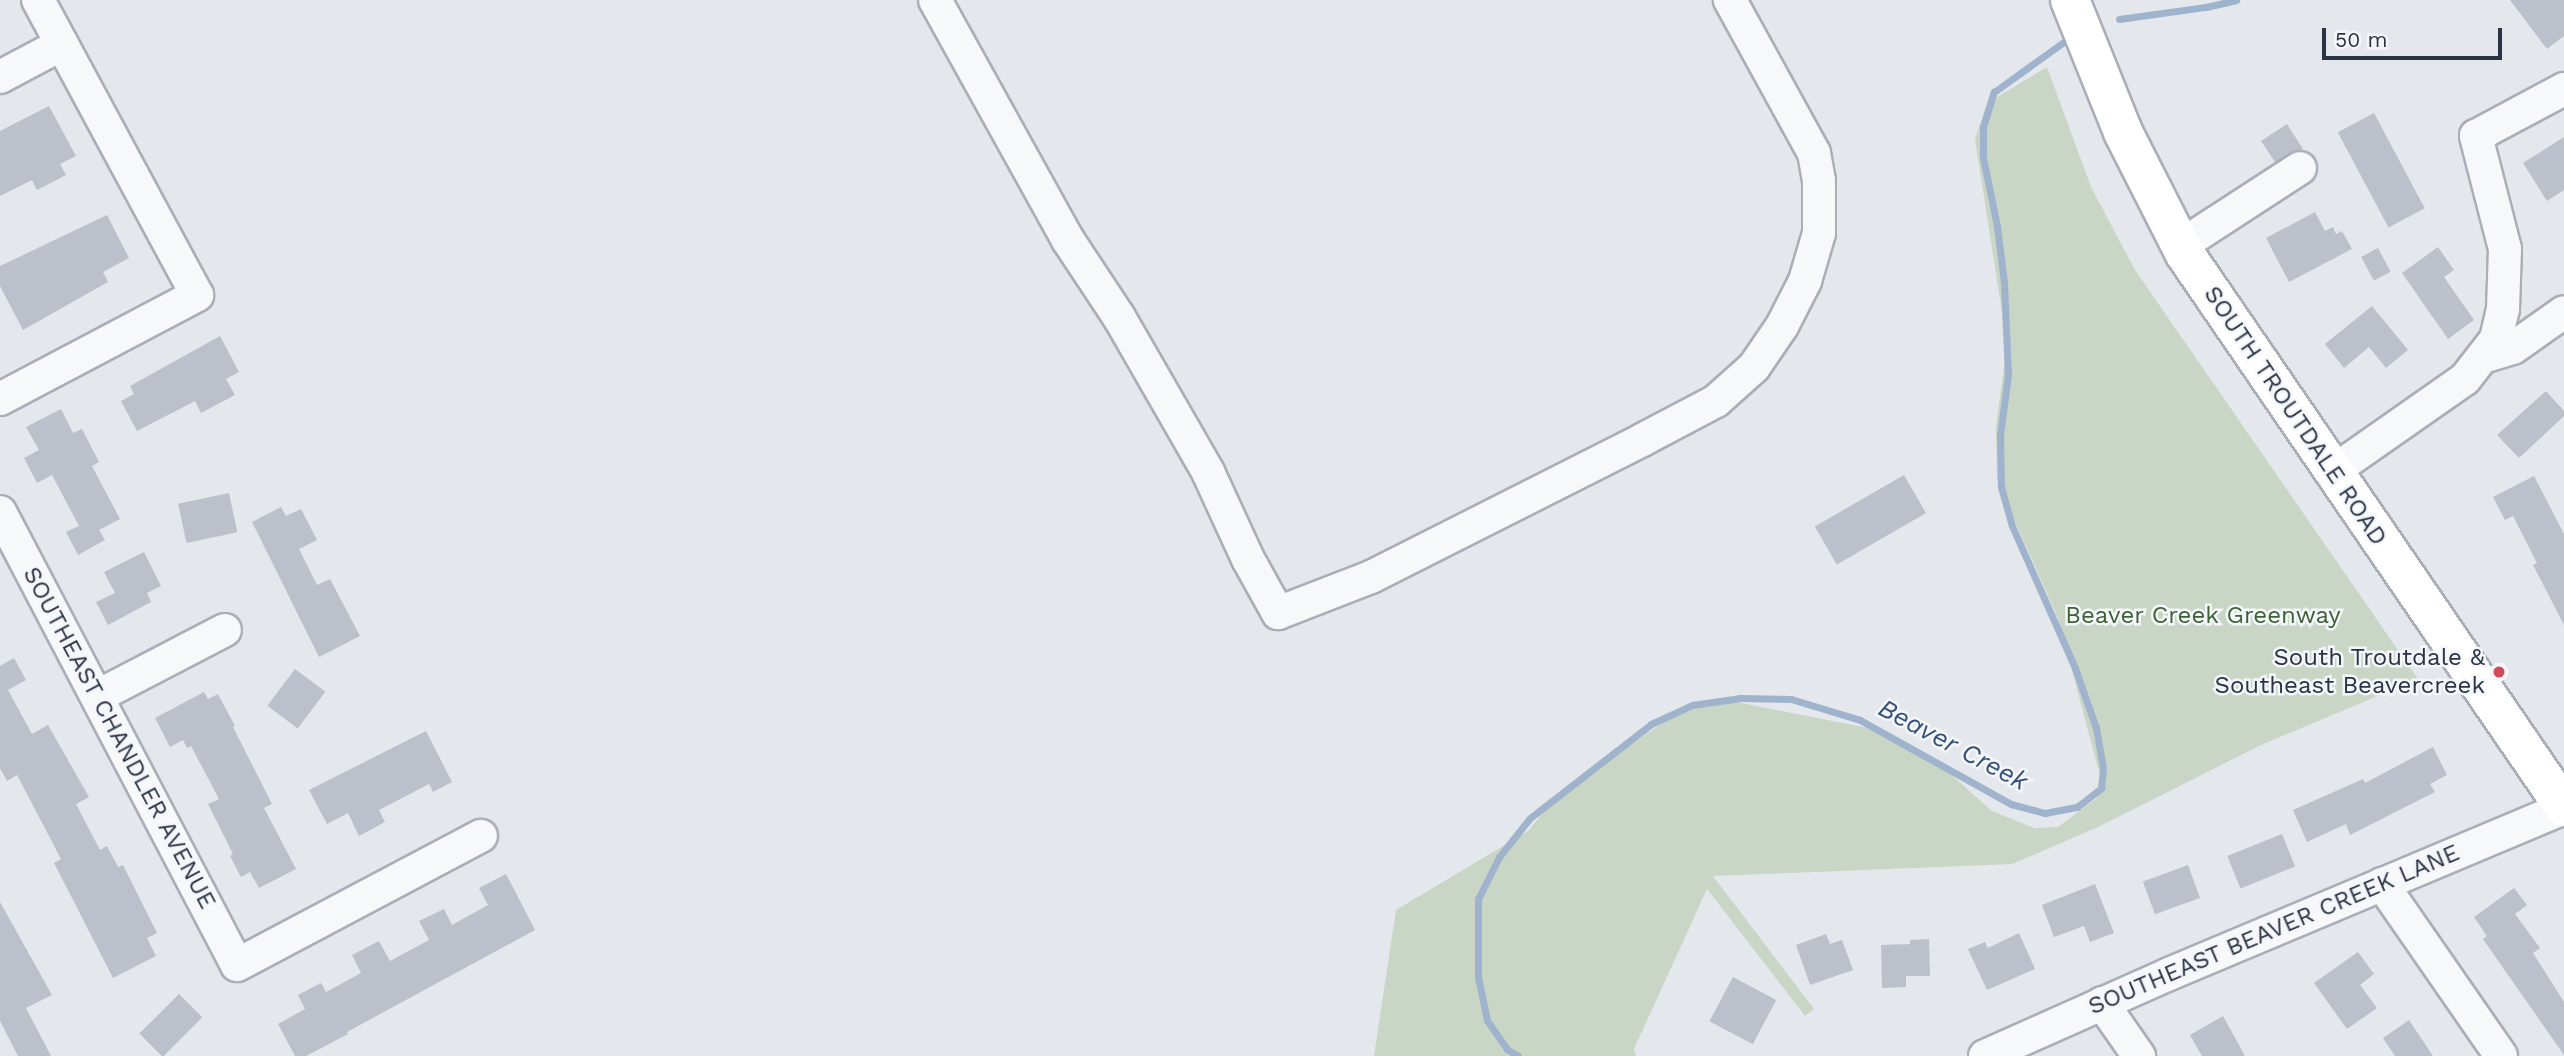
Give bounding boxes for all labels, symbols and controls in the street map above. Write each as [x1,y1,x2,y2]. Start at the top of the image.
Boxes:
scale bar [2326,14,2506,58]
text: 50 m [2335,27,2387,52]
street label: SOUTH TROUTDALE ROAD [2197,281,2393,551]
street label: SOUTHEAST CHANDLER AVENUE [16,561,222,915]
park label: Beaver Creek Greenway [2065,602,2341,630]
place label: South Troutdale & Southeast Beavercreek [2215,644,2485,700]
marker: South Troutdale & Southeast Beavercreek [2491,664,2507,680]
water label: Beaver Creek [1873,692,2033,798]
street label: SOUTHEAST BEAVER CREEK LANE [2084,838,2464,1022]

